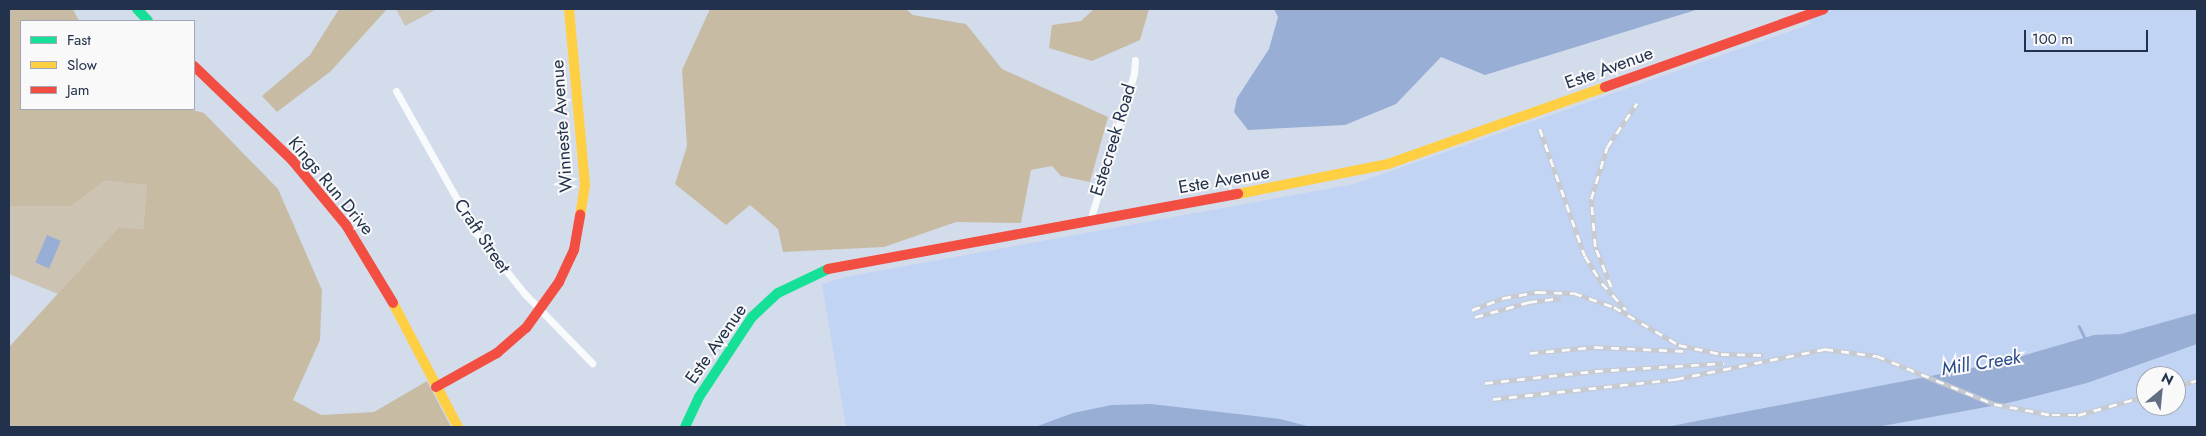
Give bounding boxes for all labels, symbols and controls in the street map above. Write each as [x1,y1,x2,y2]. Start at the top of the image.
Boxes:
legend [20,20,195,110]
scale bar [2026,20,2150,52]
text: 100 m [2032,28,2073,50]
text: Fast [67,29,91,51]
street label: Este Avenue [1562,42,1656,94]
text: Slow [67,54,97,76]
street label: Winneste Avenue [547,59,577,193]
text: Jam [67,79,90,101]
street label: Estecreek Road [1086,81,1140,199]
street label: Kings Run Drive [284,132,378,240]
street label: Este Avenue [1177,161,1271,199]
street label: Craft Street [449,195,515,277]
street label: Este Avenue [681,300,751,388]
water label: Mill Creek [1940,346,2022,380]
north arrow [2136,366,2186,416]
text: N [2158,367,2177,390]

